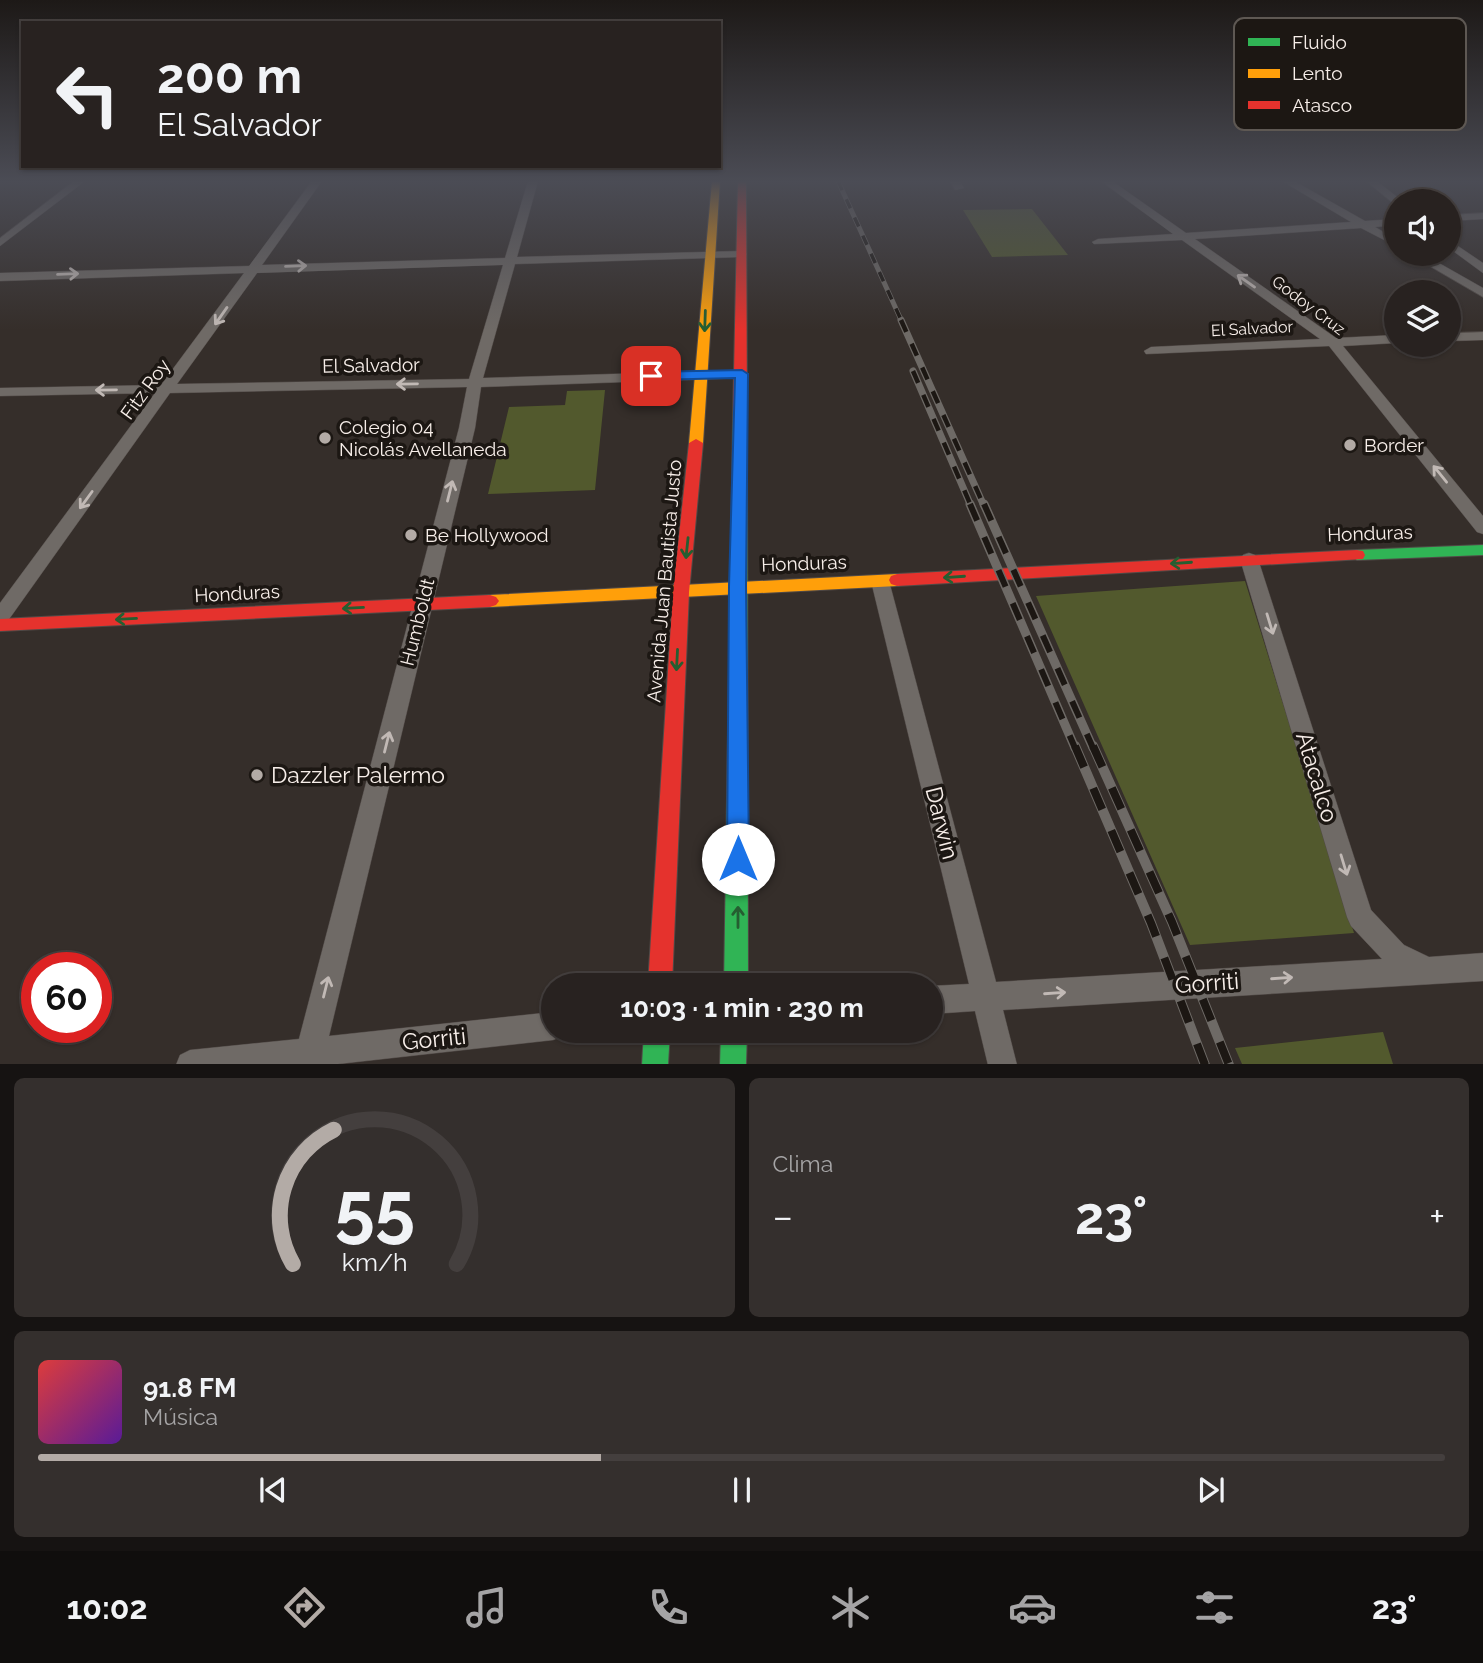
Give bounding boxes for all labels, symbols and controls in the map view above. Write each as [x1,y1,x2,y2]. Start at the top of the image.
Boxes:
legend [1234,18,1466,130]
text: Fluido [1292,31,1347,53]
text: 200 m [157,47,302,104]
icon: left [42,49,133,140]
text: Lento [1292,62,1343,84]
text: Atasco [1292,94,1352,116]
text: El Salvador [157,106,322,143]
map controls [1384,189,1461,357]
button: sound [1384,189,1461,266]
one-way arrow [284,260,307,273]
one-way arrow [56,268,79,281]
street label: Godoy Cruz [1268,272,1349,339]
one-way arrow [1237,274,1257,288]
button: layers [1384,280,1461,357]
one-way arrow [213,306,228,325]
one-way arrow [699,309,712,332]
street label: El Salvador [1210,317,1294,340]
pin [621,346,681,406]
street label: El Salvador [322,353,420,377]
street label: Fitz Roy [116,355,174,423]
icon: arrive [632,357,670,395]
one-way arrow [396,377,419,391]
one-way arrow [95,383,118,396]
place label: Colegio 04 Nicolás Avellaneda [339,416,507,460]
marker: Colegio 04 Nicolás Avellaneda [317,430,333,446]
place label: Border [1364,434,1424,456]
marker: Border [1342,437,1358,453]
street label: Avenida Juan Bautista Justo [642,459,686,703]
one-way arrow [1433,466,1448,484]
one-way arrow [444,481,457,503]
one-way arrow [79,490,94,509]
street label: Honduras [1327,521,1413,545]
place label: Be Hollywood [425,524,549,546]
marker: Be Hollywood [403,527,419,543]
one-way arrow [680,536,693,558]
street label: Honduras [761,551,847,575]
one-way arrow [1171,557,1193,570]
one-way arrow [943,571,966,584]
street label: Humboldt [396,575,439,668]
street label: Honduras [194,580,280,606]
one-way arrow [342,602,365,615]
one-way arrow [115,613,138,626]
one-way arrow [1264,613,1277,635]
one-way arrow [671,649,684,672]
street label: Atacalco [1291,728,1344,825]
one-way arrow [381,731,394,754]
place label: Dazzler Palermo [271,761,445,788]
marker: Dazzler Palermo [249,767,265,783]
street label: Darwin [920,784,965,862]
position arrow [701,822,775,896]
one-way arrow [1339,853,1351,875]
one-way arrow [731,906,745,929]
speed limit sign: 60 [21,952,112,1043]
street label: Gorriti [1174,967,1240,998]
one-way arrow [1270,971,1293,984]
one-way arrow [320,976,333,999]
one-way arrow [1043,986,1066,999]
text: 10:03 · 1 min · 230 m [620,993,864,1023]
street label: Gorriti [401,1022,467,1055]
text: Clima [773,1150,833,1177]
text: 55 [334,1166,415,1251]
text: 23° [1075,1185,1147,1246]
text: − [773,1194,793,1239]
text: + [1429,1194,1445,1239]
text: km/h [341,1246,407,1276]
text: 91.8 FM [143,1373,236,1403]
text: Música [143,1403,218,1430]
icon: previous [254,1471,292,1509]
icon: pause [723,1471,761,1509]
icon: next [1192,1471,1230,1509]
icon: directions [280,1583,329,1632]
icon: music [462,1583,511,1632]
icon: phone [644,1583,693,1632]
icon: climate [826,1583,875,1632]
icon: car [1008,1583,1057,1632]
icon: filters [1190,1583,1239,1632]
text: 10:02 [66,1589,148,1626]
text: 23° [1372,1589,1416,1626]

